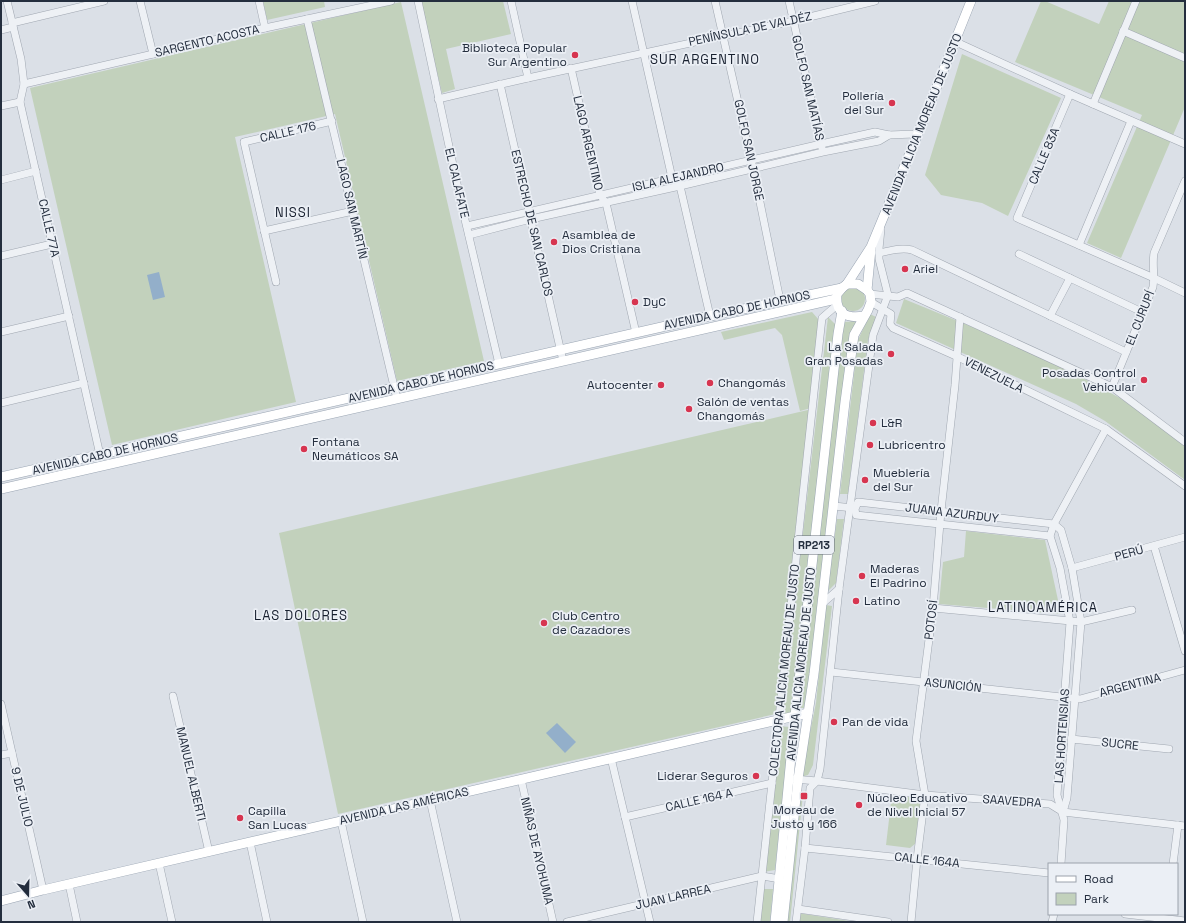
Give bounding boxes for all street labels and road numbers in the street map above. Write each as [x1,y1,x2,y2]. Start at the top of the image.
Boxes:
street label: PENÍNSULA DE VALDÉZ [687,8,813,50]
street label: SARGENTO ACOSTA [153,21,261,61]
street label: AVENIDA ALICIA MOREAU DE JUSTO [878,31,966,217]
street label: GOLFO SAN MATÍAS [788,34,828,142]
street label: LAGO ARGENTINO [569,94,607,192]
street label: GOLFO SAN JORGE [730,98,768,202]
street label: CALLE 176 [258,118,318,146]
street label: CALLE 83A [1025,125,1063,187]
street label: EL CALAFATE [441,146,473,220]
street label: ESTRECHO DE SAN CARLOS [507,148,557,298]
street label: LAGO SAN MARTÍN [333,157,371,261]
street label: ISLA ALEJANDRO [630,159,726,195]
street label: CALLE 77A [35,197,64,259]
street label: AVENIDA CABO DE HORNOS [662,287,812,333]
street label: EL CURUPÍ [1122,288,1158,348]
street label: VENEZUELA [962,353,1027,397]
street label: AVENIDA CABO DE HORNOS [347,357,495,407]
street label: AVENIDA CABO DE HORNOS [31,429,179,479]
street label: JUANA AZURDUY [904,499,1000,527]
road number: RP213 [794,536,834,554]
street label: PERÚ [1113,541,1145,565]
street label: COLECTORA ALICIA MOREAU DE JUSTO [765,563,803,777]
street label: AVENIDA ALICIA MOREAU DE JUSTO [783,567,819,761]
street label: POTOSÍ [921,599,941,641]
street label: ARGENTINA [1097,669,1163,701]
street label: ASUNCIÓN [924,674,982,696]
street label: LAS HORTENSIAS [1051,688,1073,784]
street label: MANUEL ALBERTI [172,725,210,823]
street label: SUCRE [1101,734,1140,754]
street label: 9 DE JULIO [7,766,37,828]
street label: AVENIDA LAS AMÉRICAS [338,783,470,829]
street label: CALLE 164 A [664,784,735,815]
street label: SAAVEDRA [982,791,1042,811]
street label: NIÑAS DE AYOHUMA [517,796,557,907]
street label: CALLE 164A [894,849,961,871]
street label: JUAN LARREA [634,880,713,913]

